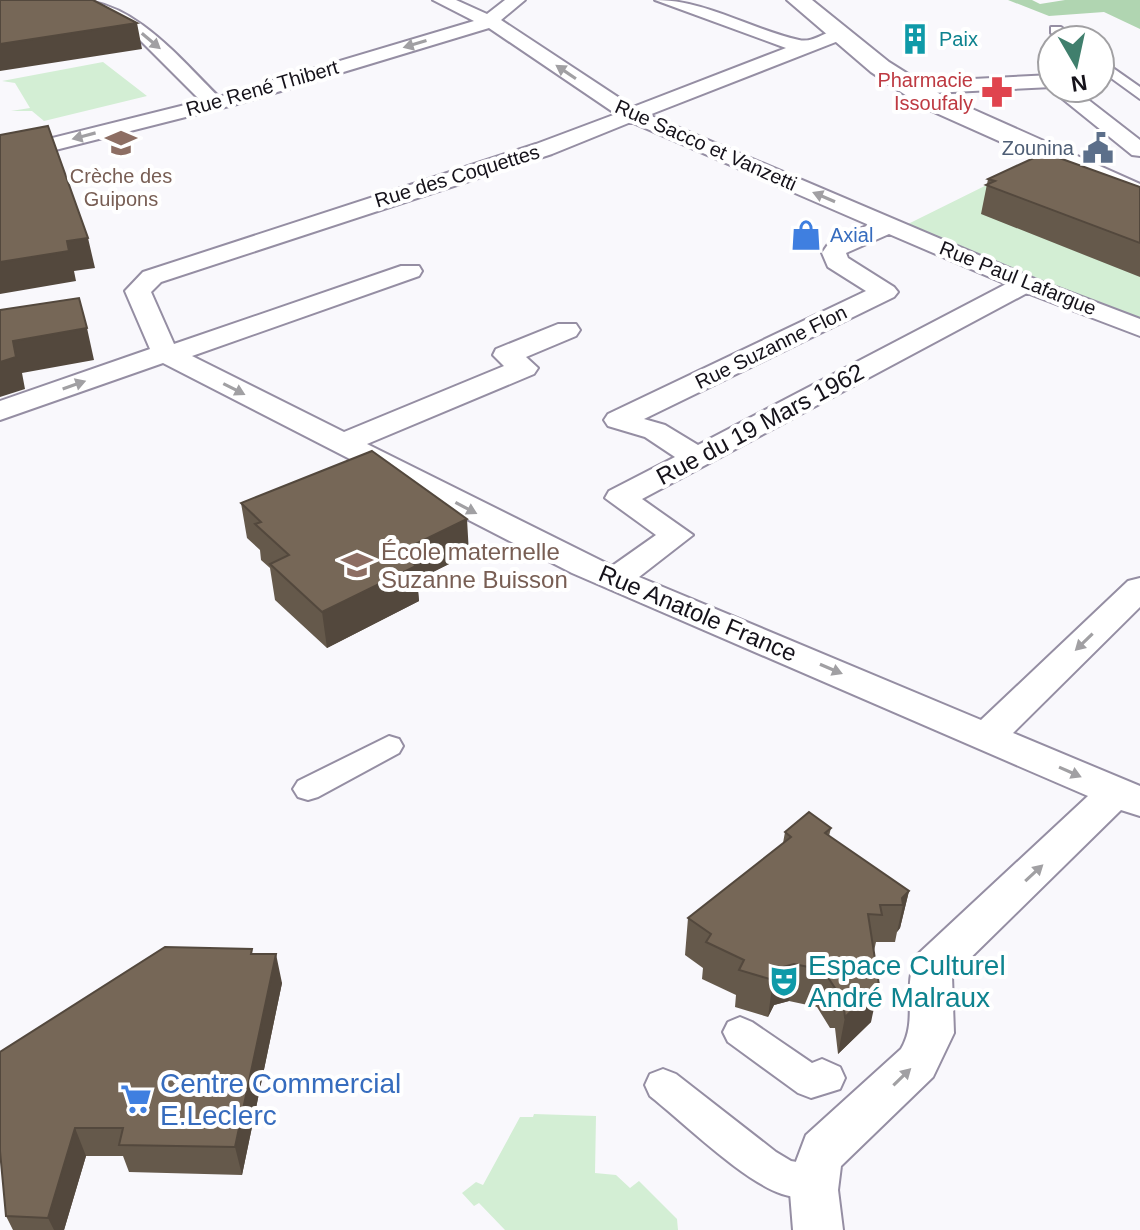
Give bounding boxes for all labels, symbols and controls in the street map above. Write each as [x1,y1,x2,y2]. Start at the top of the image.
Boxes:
building icon: Paix [898,22,932,56]
north arrow [1036,24,1116,104]
place label: Paix [939,28,978,50]
one-way arrow [140,32,161,49]
one-way arrow [403,38,427,51]
street label: Rue René Thibert [183,56,341,120]
one-way arrow [555,65,576,80]
place label: Pharmacie Issoufaly [877,69,973,114]
text: N [1069,70,1089,97]
pharmacy icon: Pharmacie Issoufaly [980,75,1014,109]
street label: Rue Sacco et Vanzetti [612,95,800,195]
school or university icon: Crèche des Guipons [104,126,138,160]
one-way arrow [72,131,97,143]
public building icon: Zounina [1081,131,1115,165]
place label: Zounina [1002,137,1075,159]
street label: Rue des Coquettes [372,140,542,212]
place label: Crèche des Guipons [70,165,172,210]
one-way arrow [812,190,836,203]
shop icon: Axial [789,218,823,252]
place label: Axial [830,224,873,246]
street label: Rue Paul Lafargue [937,237,1099,319]
street label: Rue Suzanne Flon [692,301,850,393]
street label: Rue du 19 Mars 1962 [652,358,868,490]
one-way arrow [62,379,86,391]
one-way arrow [223,382,246,396]
one-way arrow [454,501,477,514]
place label: École maternelle Suzanne Buisson [381,538,568,593]
school or university icon: École maternelle Suzanne Buisson [340,548,374,582]
street label: Rue Anatole France [595,559,801,667]
one-way arrow [1075,633,1094,651]
one-way arrow [820,662,843,675]
one-way arrow [1059,765,1082,778]
one-way arrow [1024,864,1043,882]
place label: Espace Culturel André Malraux [808,950,1006,1013]
theatre icon: Espace Culturel André Malraux [767,964,801,998]
place label: Centre Commercial E.Leclerc [160,1068,401,1131]
one-way arrow [892,1068,911,1087]
supermarket icon: Centre Commercial E.Leclerc [119,1082,153,1116]

